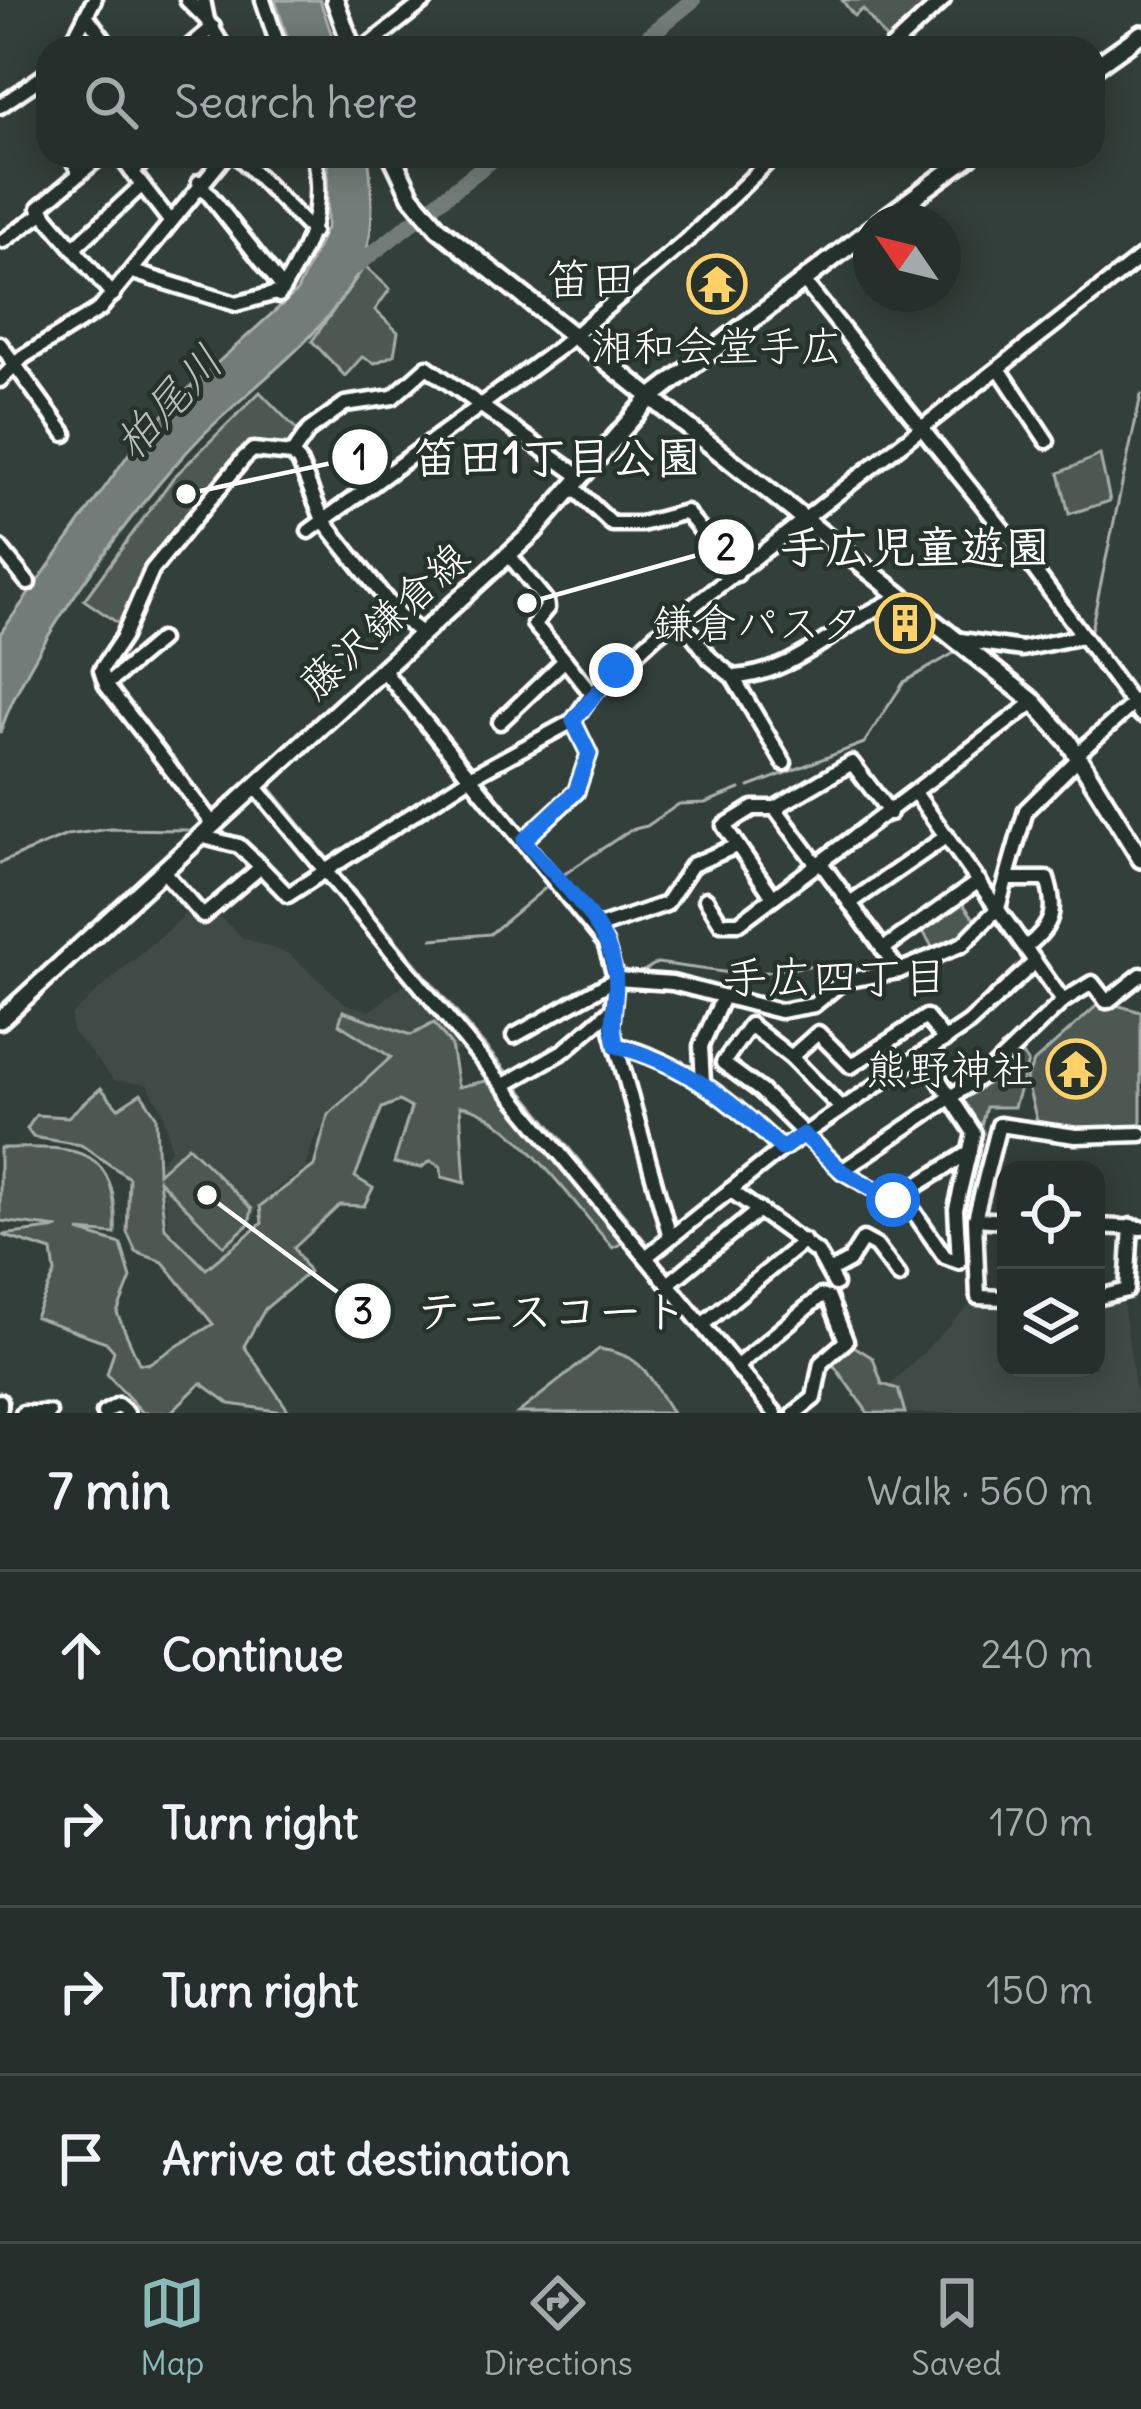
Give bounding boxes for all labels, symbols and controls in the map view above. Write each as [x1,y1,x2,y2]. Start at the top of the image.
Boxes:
search box [36,36,1105,168]
icon: search [78,69,144,135]
text: Search here [174,74,418,130]
north arrow [853,204,961,312]
district label: 笛田 [546,251,636,307]
temple icon: 湘和会堂手広 [686,253,748,315]
place label: 湘和会堂手広 [591,320,843,372]
water label: 柏尾川 [101,334,235,470]
callout: 笛田1丁目公園 [330,417,725,498]
text: 笛田1丁目公園 [413,429,701,485]
text: 1 [353,435,367,480]
callout: 手広児童遊園 [696,507,1074,588]
text: 手広児童遊園 [780,519,1050,575]
text: 2 [716,525,736,570]
street label: 藤沢鎌倉線 [289,530,479,710]
building icon: 鎌倉パスタ [874,592,936,654]
place label: 鎌倉パスタ [652,597,863,649]
route end [589,643,643,697]
district label: 手広四丁目 [722,949,948,1005]
temple icon: 熊野神社 [1045,1038,1107,1100]
place label: 熊野神社 [866,1043,1034,1095]
map controls [997,1161,1105,1377]
button: locate [997,1161,1105,1269]
route start [866,1173,920,1227]
button: layers [997,1269,1105,1377]
callout: テニスコート [333,1271,711,1352]
text: テニスコート [417,1283,687,1339]
text: 3 [353,1289,373,1334]
text: 7 min [48,1459,171,1523]
text: Walk · 560 m [867,1467,1093,1516]
icon: ahead [48,1622,114,1688]
text: Continue [162,1627,344,1683]
text: 240 m [981,1630,1093,1679]
icon: right [48,1790,114,1856]
text: Turn right [162,1795,358,1851]
text: 170 m [989,1798,1093,1847]
icon: right [48,1958,114,2024]
text: Turn right [162,1963,358,2019]
text: 150 m [986,1966,1093,2015]
icon: arrive [48,2126,114,2192]
text: Arrive at destination [162,2131,571,2187]
tab: Map [139,2270,205,2384]
tab: Directions [484,2270,633,2384]
tab: Saved [911,2270,1002,2384]

